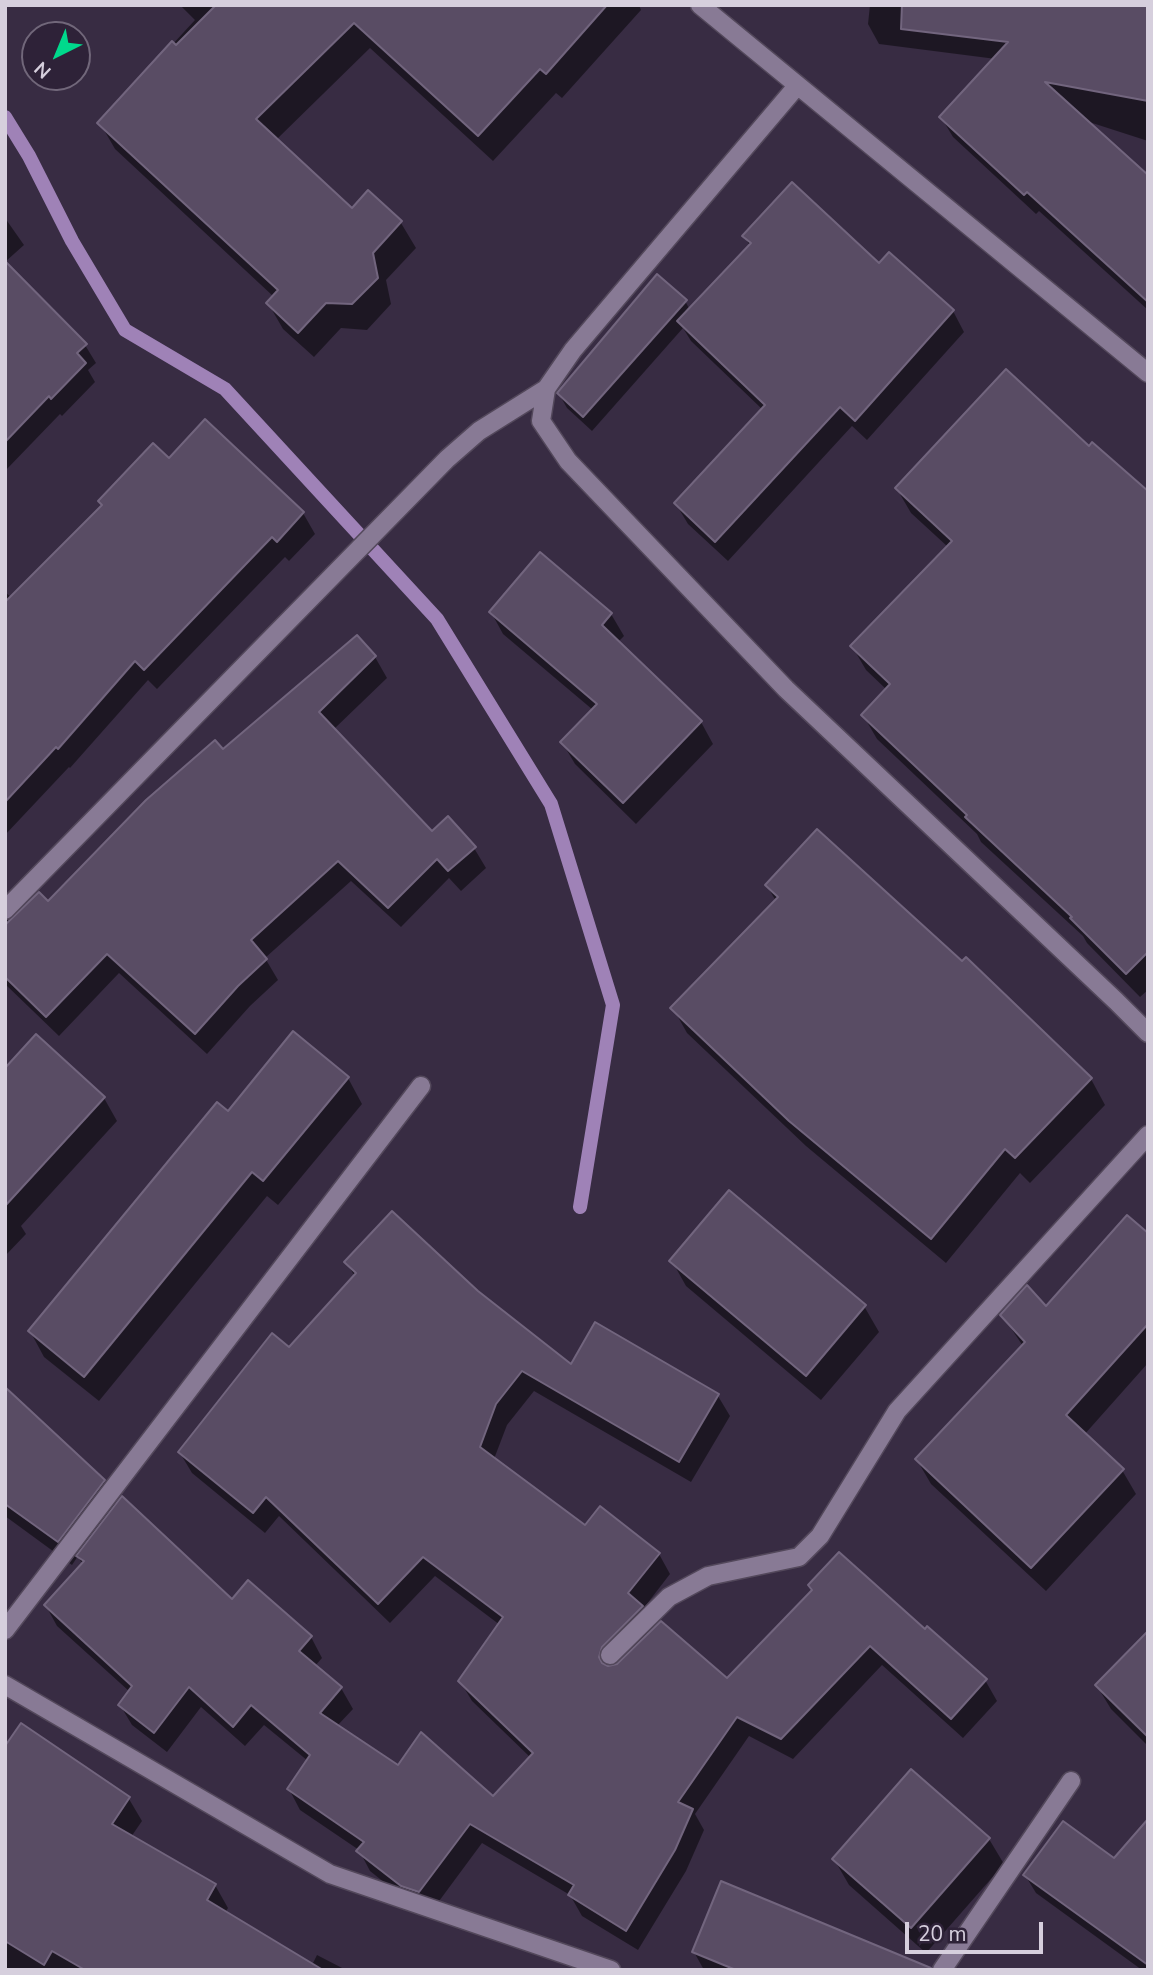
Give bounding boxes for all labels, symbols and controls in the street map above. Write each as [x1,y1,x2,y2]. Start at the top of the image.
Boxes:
north arrow [21,21,91,91]
text: N [29,56,57,84]
scale bar [908,1909,1046,1953]
text: 20 m [918,1920,967,1948]

